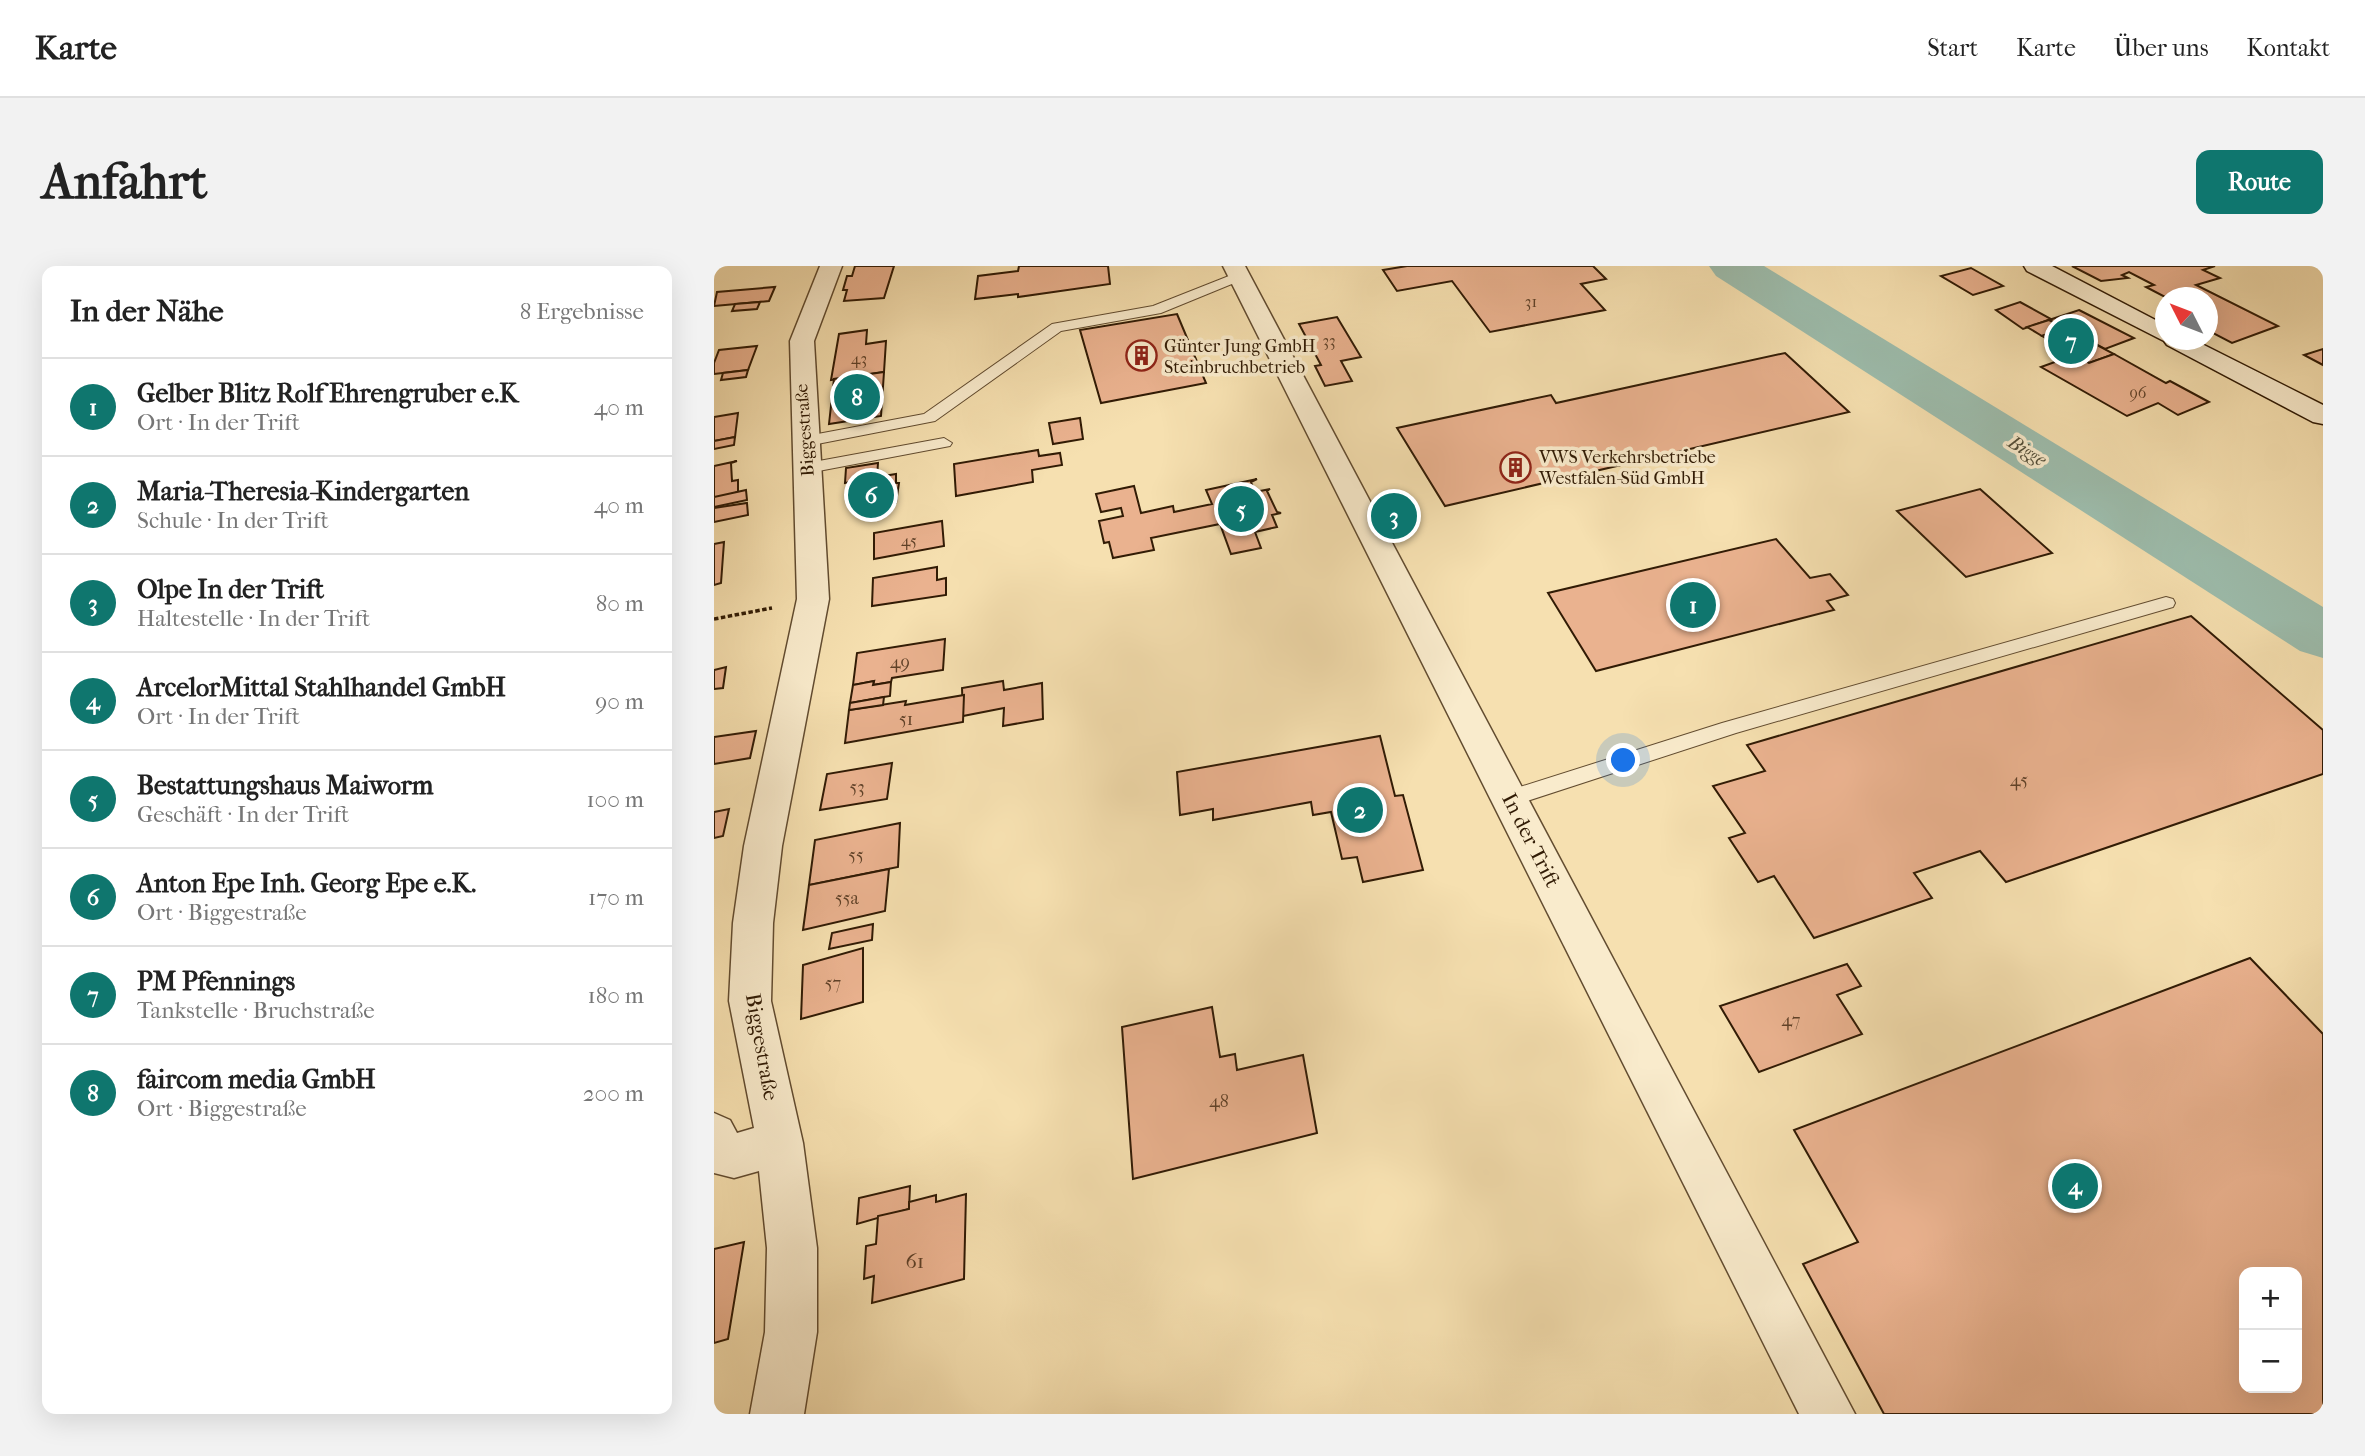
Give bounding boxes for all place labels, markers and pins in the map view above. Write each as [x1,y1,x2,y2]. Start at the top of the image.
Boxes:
pin: 7 [2048,315,2094,367]
place label: Günter Jung GmbH Steinbruchbetrieb [1164,336,1316,378]
building icon: Günter Jung GmbH Steinbruchbetrieb [1124,339,1158,373]
pin: 8 [834,371,880,423]
place label: VWS Verkehrsbetriebe Westfalen-Süd GmbH [1538,447,1716,489]
building icon: VWS Verkehrsbetriebe Westfalen-Süd GmbH [1499,450,1533,484]
pin: 6 [848,469,894,521]
pin: 5 [1218,483,1264,535]
pin: 3 [1371,490,1417,542]
pin: 1 [1670,579,1716,631]
pin: 2 [1337,784,1383,836]
pin: 4 [2052,1160,2098,1212]

